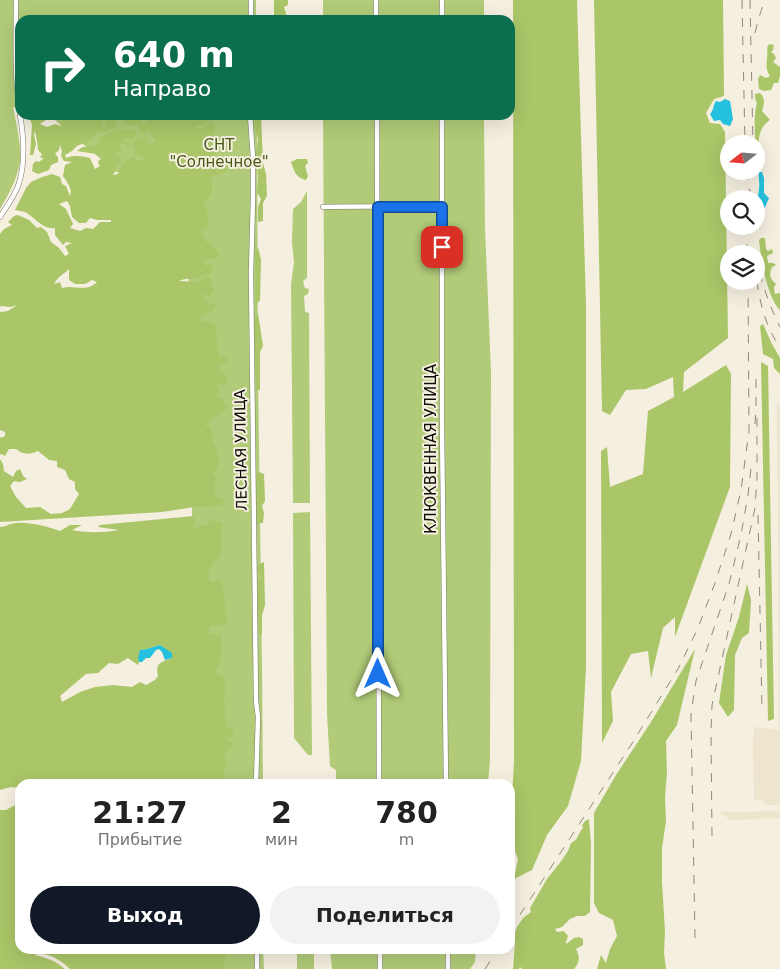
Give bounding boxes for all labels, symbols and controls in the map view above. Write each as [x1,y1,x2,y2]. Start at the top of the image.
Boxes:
icon: right [30,35,95,100]
text: 640 m [113,35,235,75]
text: Направо [113,76,211,101]
north arrow [720,135,765,180]
map controls [720,135,765,290]
park label: СНТ "Солнечное" [169,136,269,171]
button: search [720,190,765,235]
pin [421,226,463,268]
icon: arrive [428,233,456,261]
button: layers [720,245,765,290]
street label: КЛЮКВЕННАЯ УЛИЦА [422,363,440,534]
street label: ЛЕСНАЯ УЛИЦА [231,388,251,511]
position arrow [351,647,403,699]
text: 21:27 [92,795,188,830]
text: 2 [271,795,292,830]
text: 780 [375,795,438,830]
text: Прибытие [98,830,182,849]
text: мин [265,830,298,849]
text: m [399,830,414,849]
button: Выход [30,886,260,944]
button: Поделиться [270,886,500,944]

